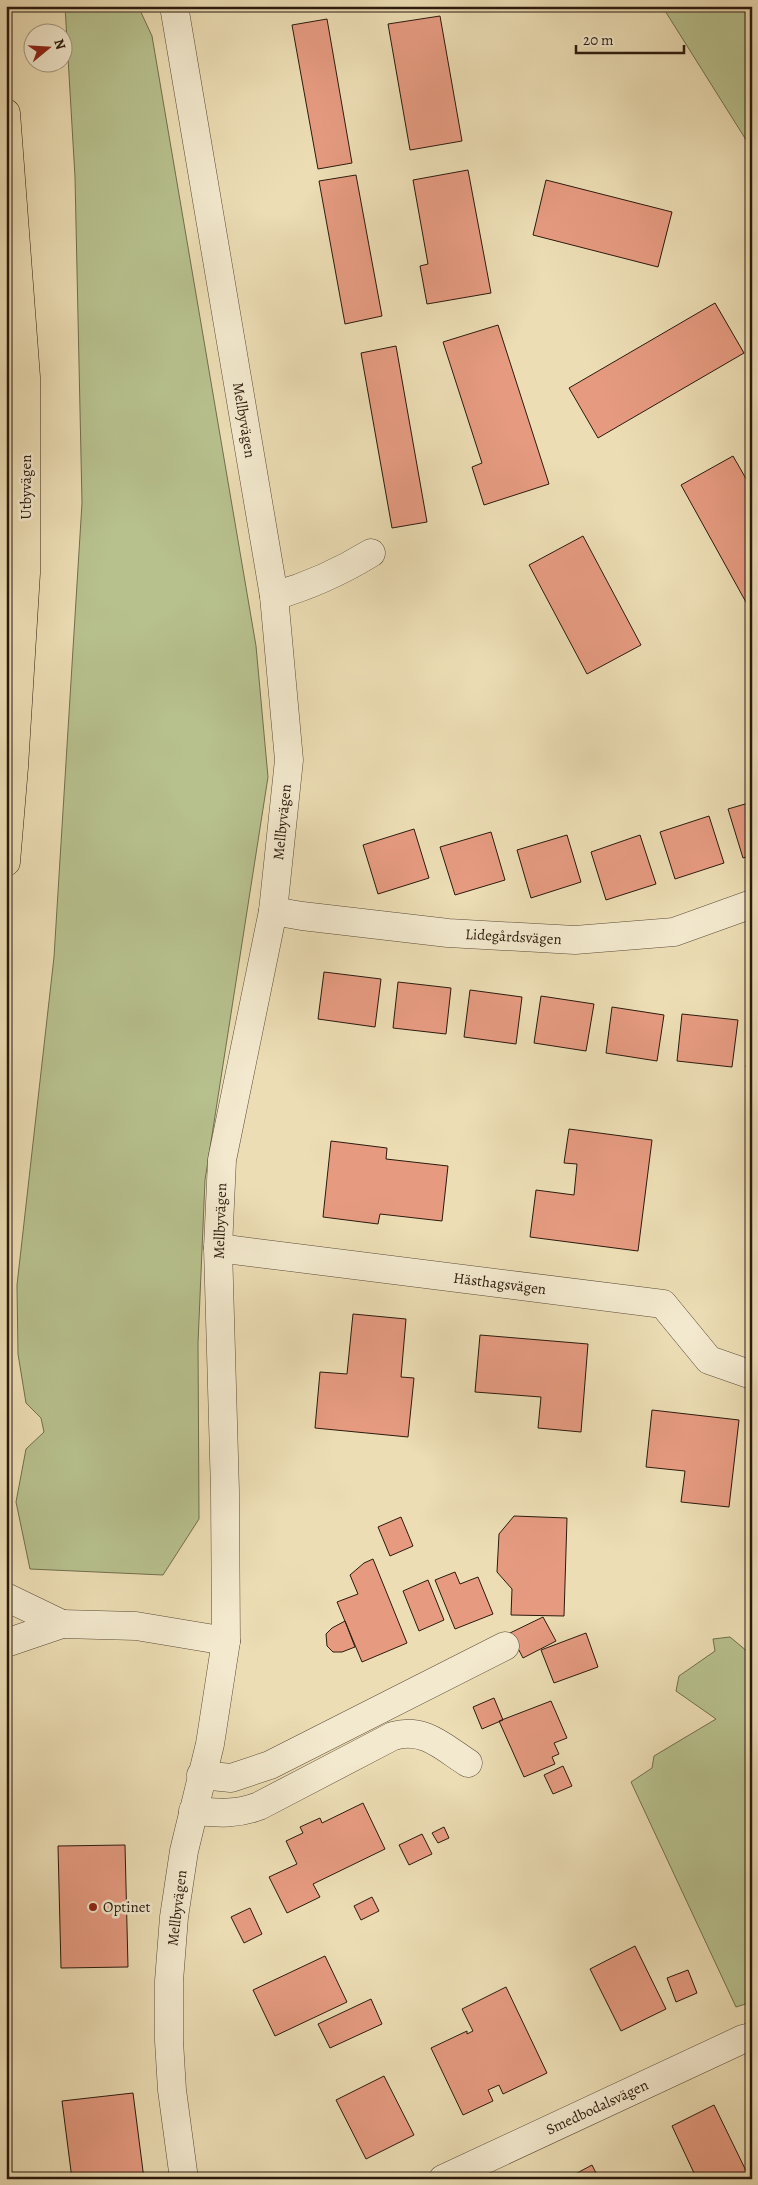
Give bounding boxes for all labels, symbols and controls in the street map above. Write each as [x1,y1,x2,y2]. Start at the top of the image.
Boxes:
north arrow [22,22,72,72]
scale bar [576,22,683,54]
text: 20 m [583,30,614,50]
text: N [49,36,70,52]
street label: Mellbyvägen [228,381,260,459]
street label: Utbyvägen [16,454,36,520]
street label: Mellbyvägen [268,783,296,861]
street label: Lidegårdsvägen [465,924,562,949]
street label: Mellbyvägen [209,1182,231,1260]
street label: Hästhagsvägen [452,1268,547,1299]
street label: Mellbyvägen [162,1869,192,1947]
place label: Optinet [103,1897,150,1917]
marker: Optinet [87,1901,99,1913]
street label: Smedbodalsvägen [543,2075,652,2140]

